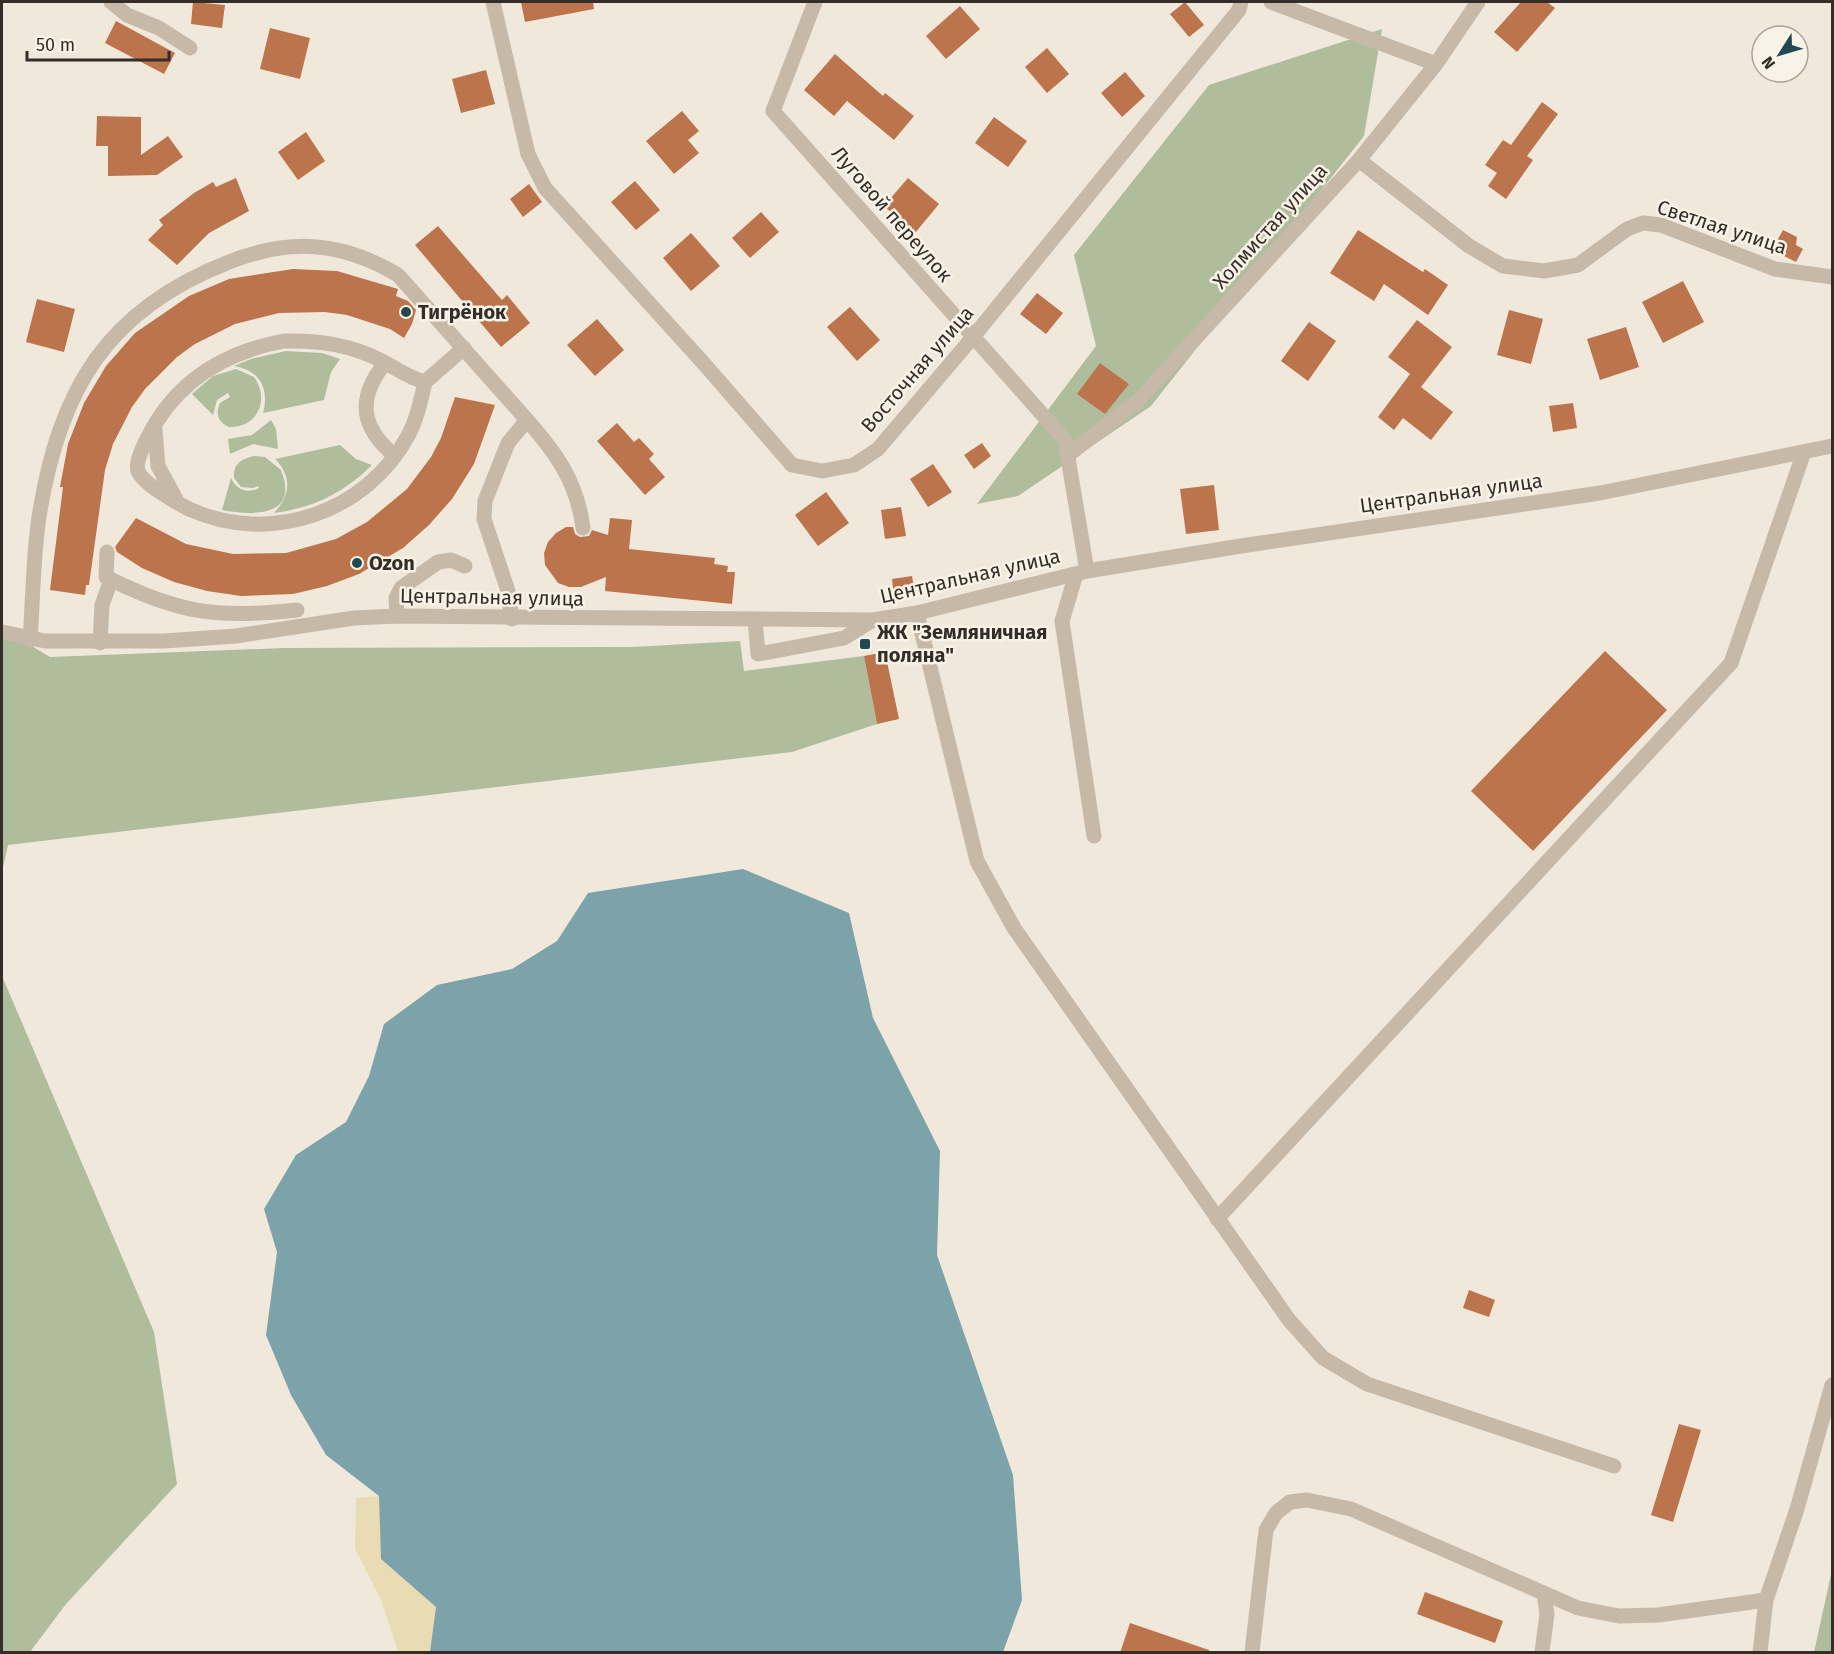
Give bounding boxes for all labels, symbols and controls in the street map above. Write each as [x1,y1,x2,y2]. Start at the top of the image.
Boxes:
scale bar [27,24,170,62]
north arrow [1750,24,1810,84]
text: 50 m [36,34,75,56]
text: N [1758,53,1779,73]
street label: Луговой переулок [827,141,958,287]
street label: Холмистая улица [1208,159,1332,293]
street label: Светлая улица [1654,195,1790,259]
place label: Тигрёнок [418,300,507,324]
street label: Восточная улица [856,301,978,437]
marker: Тигрёнок [399,305,413,319]
street label: Центральная улица [1358,468,1544,518]
street label: Центральная улица [878,544,1062,608]
place label: Ozon [369,551,415,575]
marker: Ozon [350,556,364,570]
street label: Центральная улица [400,583,584,611]
place label: ЖК "Земляничная поляна" [876,620,1047,667]
marker: ЖК "Земляничная поляна" [858,637,872,651]

